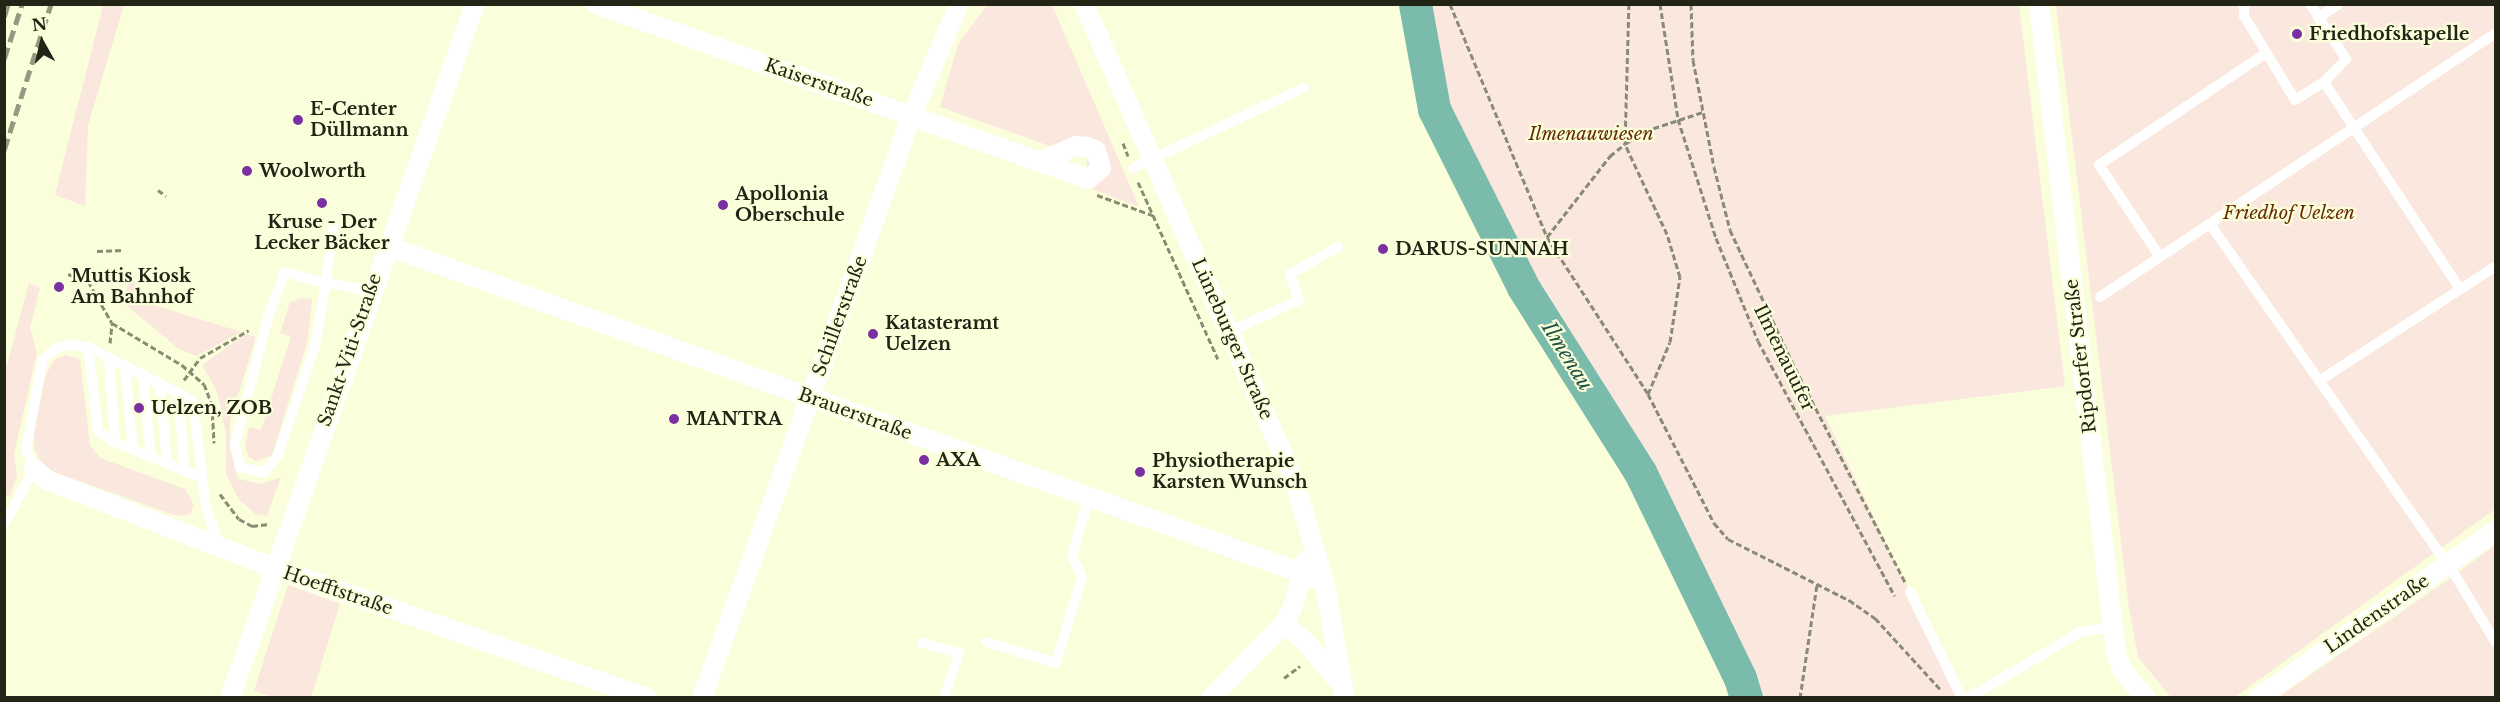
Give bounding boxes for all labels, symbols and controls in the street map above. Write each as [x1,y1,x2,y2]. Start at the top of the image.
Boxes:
north arrow [12,12,72,72]
text: N [31,13,48,35]
place label: Friedhofskapelle [2309,23,2470,45]
marker: Friedhofskapelle [2290,27,2304,41]
street label: Kaiserstraße [762,54,876,112]
place label: E-Center Düllmann [310,99,408,142]
marker: E-Center Düllmann [291,113,305,127]
park label: Ilmenauwiesen [1529,123,1653,145]
place label: Woolworth [259,160,366,182]
marker: Woolworth [240,164,254,178]
place label: Apollonia Oberschule [735,184,845,226]
marker: Kruse - Der Lecker Bäcker [315,196,329,210]
marker: Apollonia Oberschule [716,198,730,212]
park label: Friedhof Uelzen [2223,202,2355,224]
place label: Kruse - Der Lecker Bäcker [254,212,390,254]
place label: DARUS-SUNNAH [1395,238,1569,260]
marker: DARUS-SUNNAH [1376,242,1390,256]
street label: Schillerstraße [808,253,872,379]
street label: Lüneburger Straße [1187,255,1277,423]
place label: Muttis Kiosk Am Bahnhof [71,266,194,308]
street label: Sankt-Viti-Straße [314,271,386,429]
street label: Ripdorfer Straße [2061,277,2101,435]
marker: Muttis Kiosk Am Bahnhof [52,280,66,294]
street label: Ilmenauufer [1749,301,1819,415]
place label: Katasteramt Uelzen [885,313,999,356]
water label: Ilmenau [1537,317,1597,395]
marker: Katasteramt Uelzen [866,327,880,341]
street label: Brauerstraße [795,383,915,445]
place label: Uelzen, ZOB [151,397,272,419]
marker: Uelzen, ZOB [132,401,146,415]
place label: MANTRA [686,408,782,430]
marker: MANTRA [667,412,681,426]
place label: AXA [936,449,980,471]
place label: Physiotherapie Karsten Wunsch [1152,451,1308,494]
marker: AXA [917,453,931,467]
marker: Physiotherapie Karsten Wunsch [1133,465,1147,479]
street label: Hoefftstraße [280,562,396,620]
street label: Lindenstraße [2321,570,2433,658]

